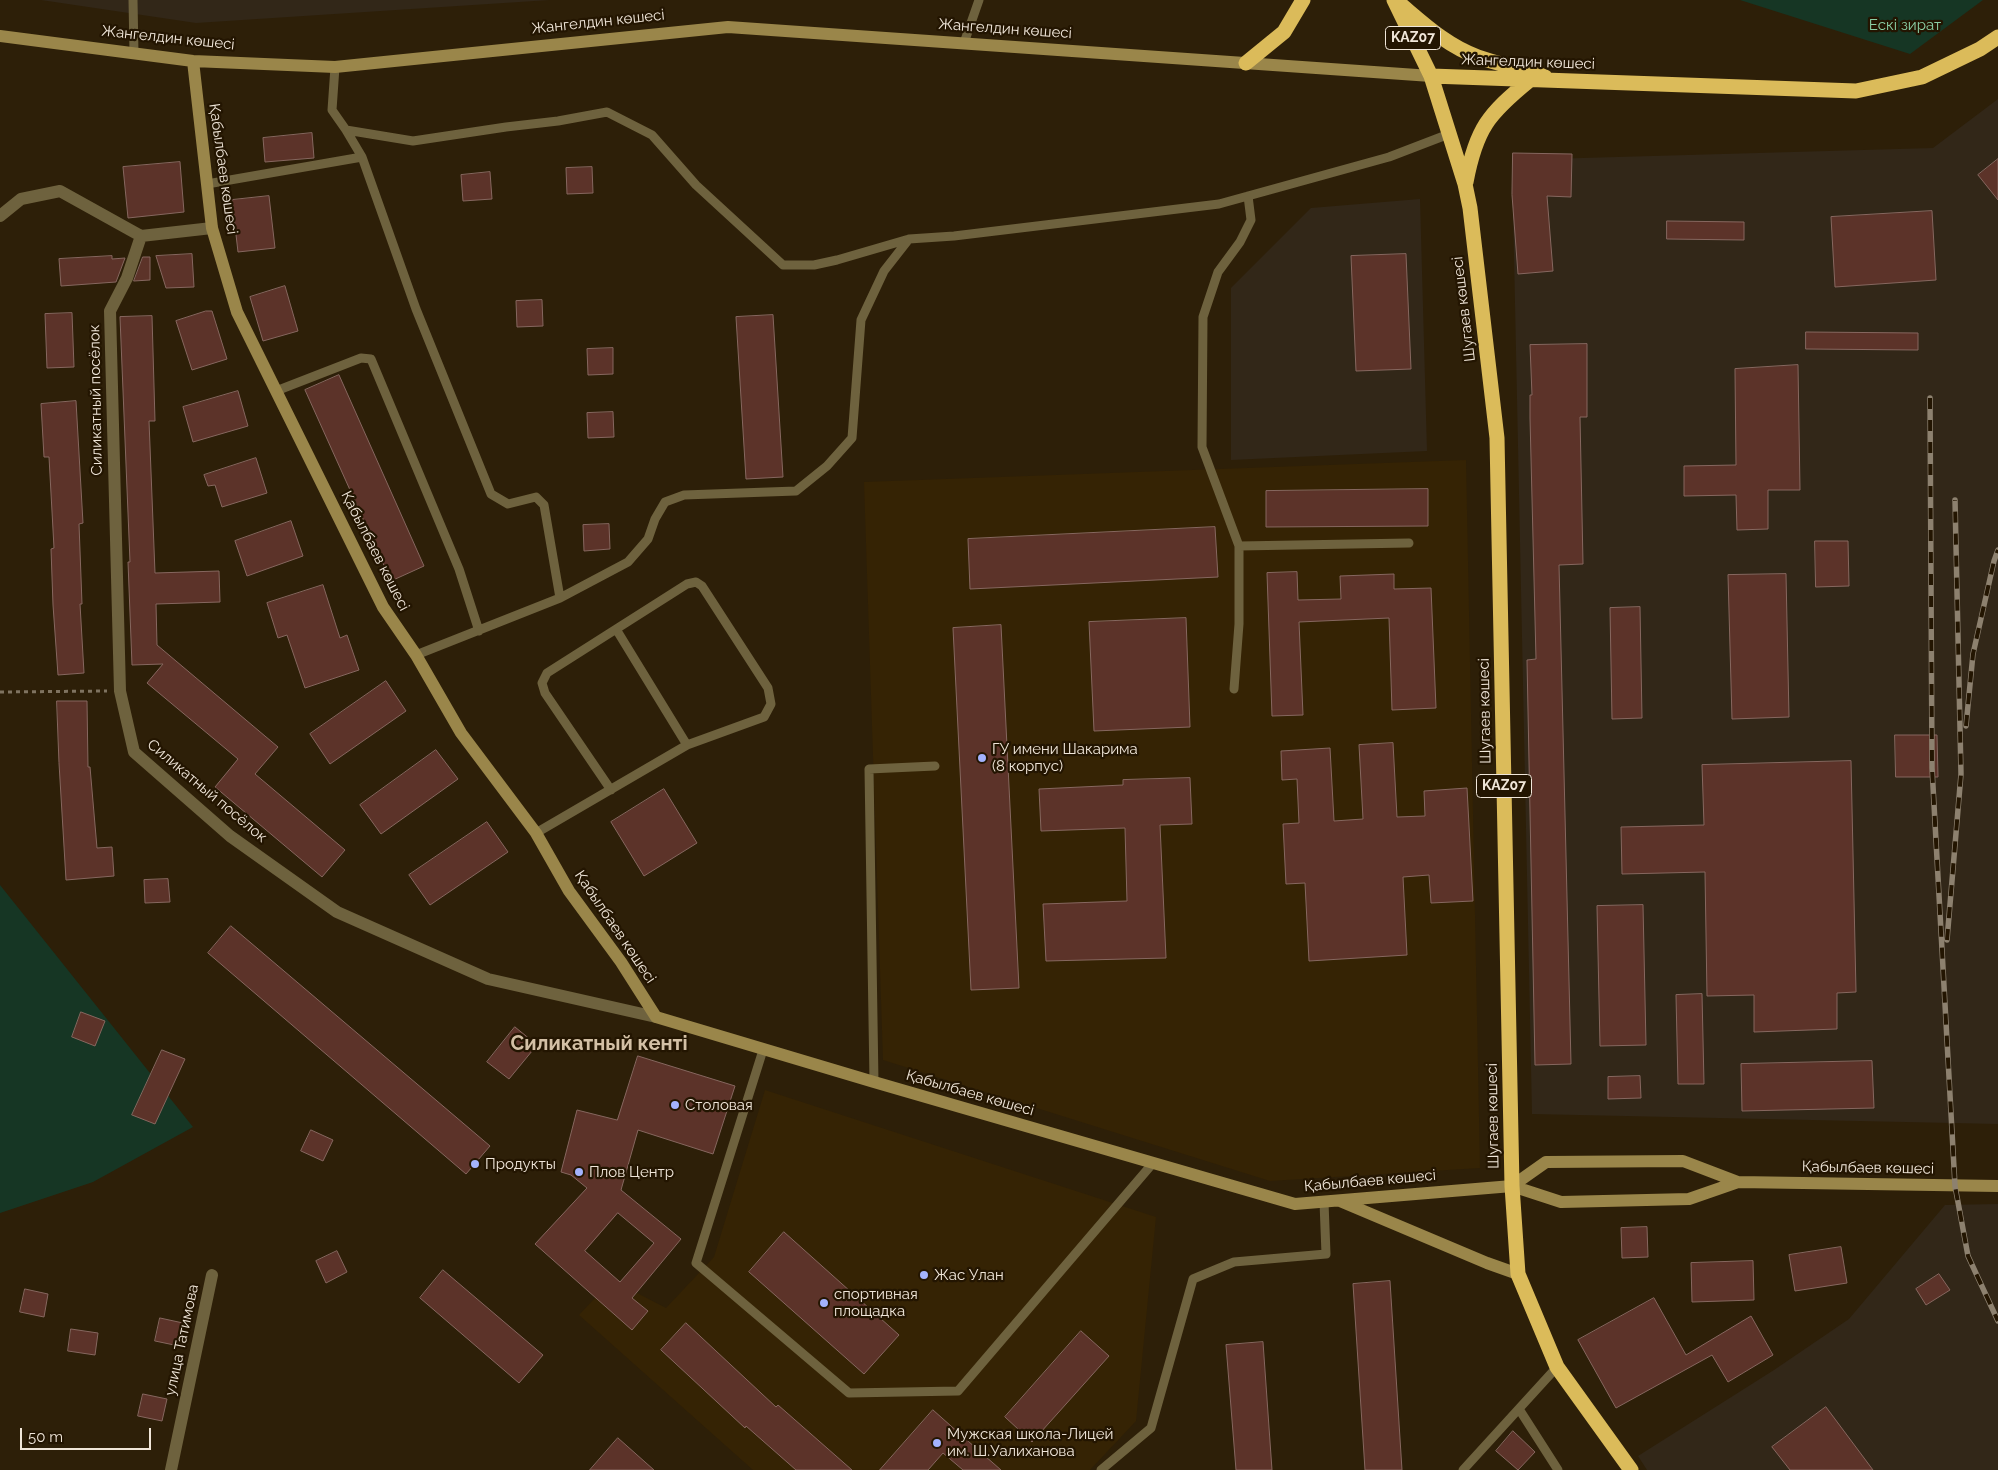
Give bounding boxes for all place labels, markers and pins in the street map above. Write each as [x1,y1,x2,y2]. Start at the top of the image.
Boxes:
place label: ГУ имени Шакарима (8 корпус) [992,740,1138,775]
marker: ГУ имени Шакарима (8 корпус) [976,752,988,764]
place label: Столовая [685,1096,753,1114]
marker: Столовая [669,1099,681,1111]
place label: Продукты [485,1155,556,1173]
marker: Продукты [469,1158,481,1170]
place label: Плов Центр [589,1163,674,1181]
marker: Плов Центр [573,1166,585,1178]
place label: Жас Улан [934,1266,1004,1284]
marker: Жас Улан [918,1269,930,1281]
place label: спортивная площадка [834,1285,918,1320]
marker: спортивная площадка [818,1297,830,1309]
place label: Мужская школа-Лицей им. Ш.Уалиханова [947,1425,1113,1460]
marker: Мужская школа-Лицей им. Ш.Уалиханова [931,1437,943,1449]

